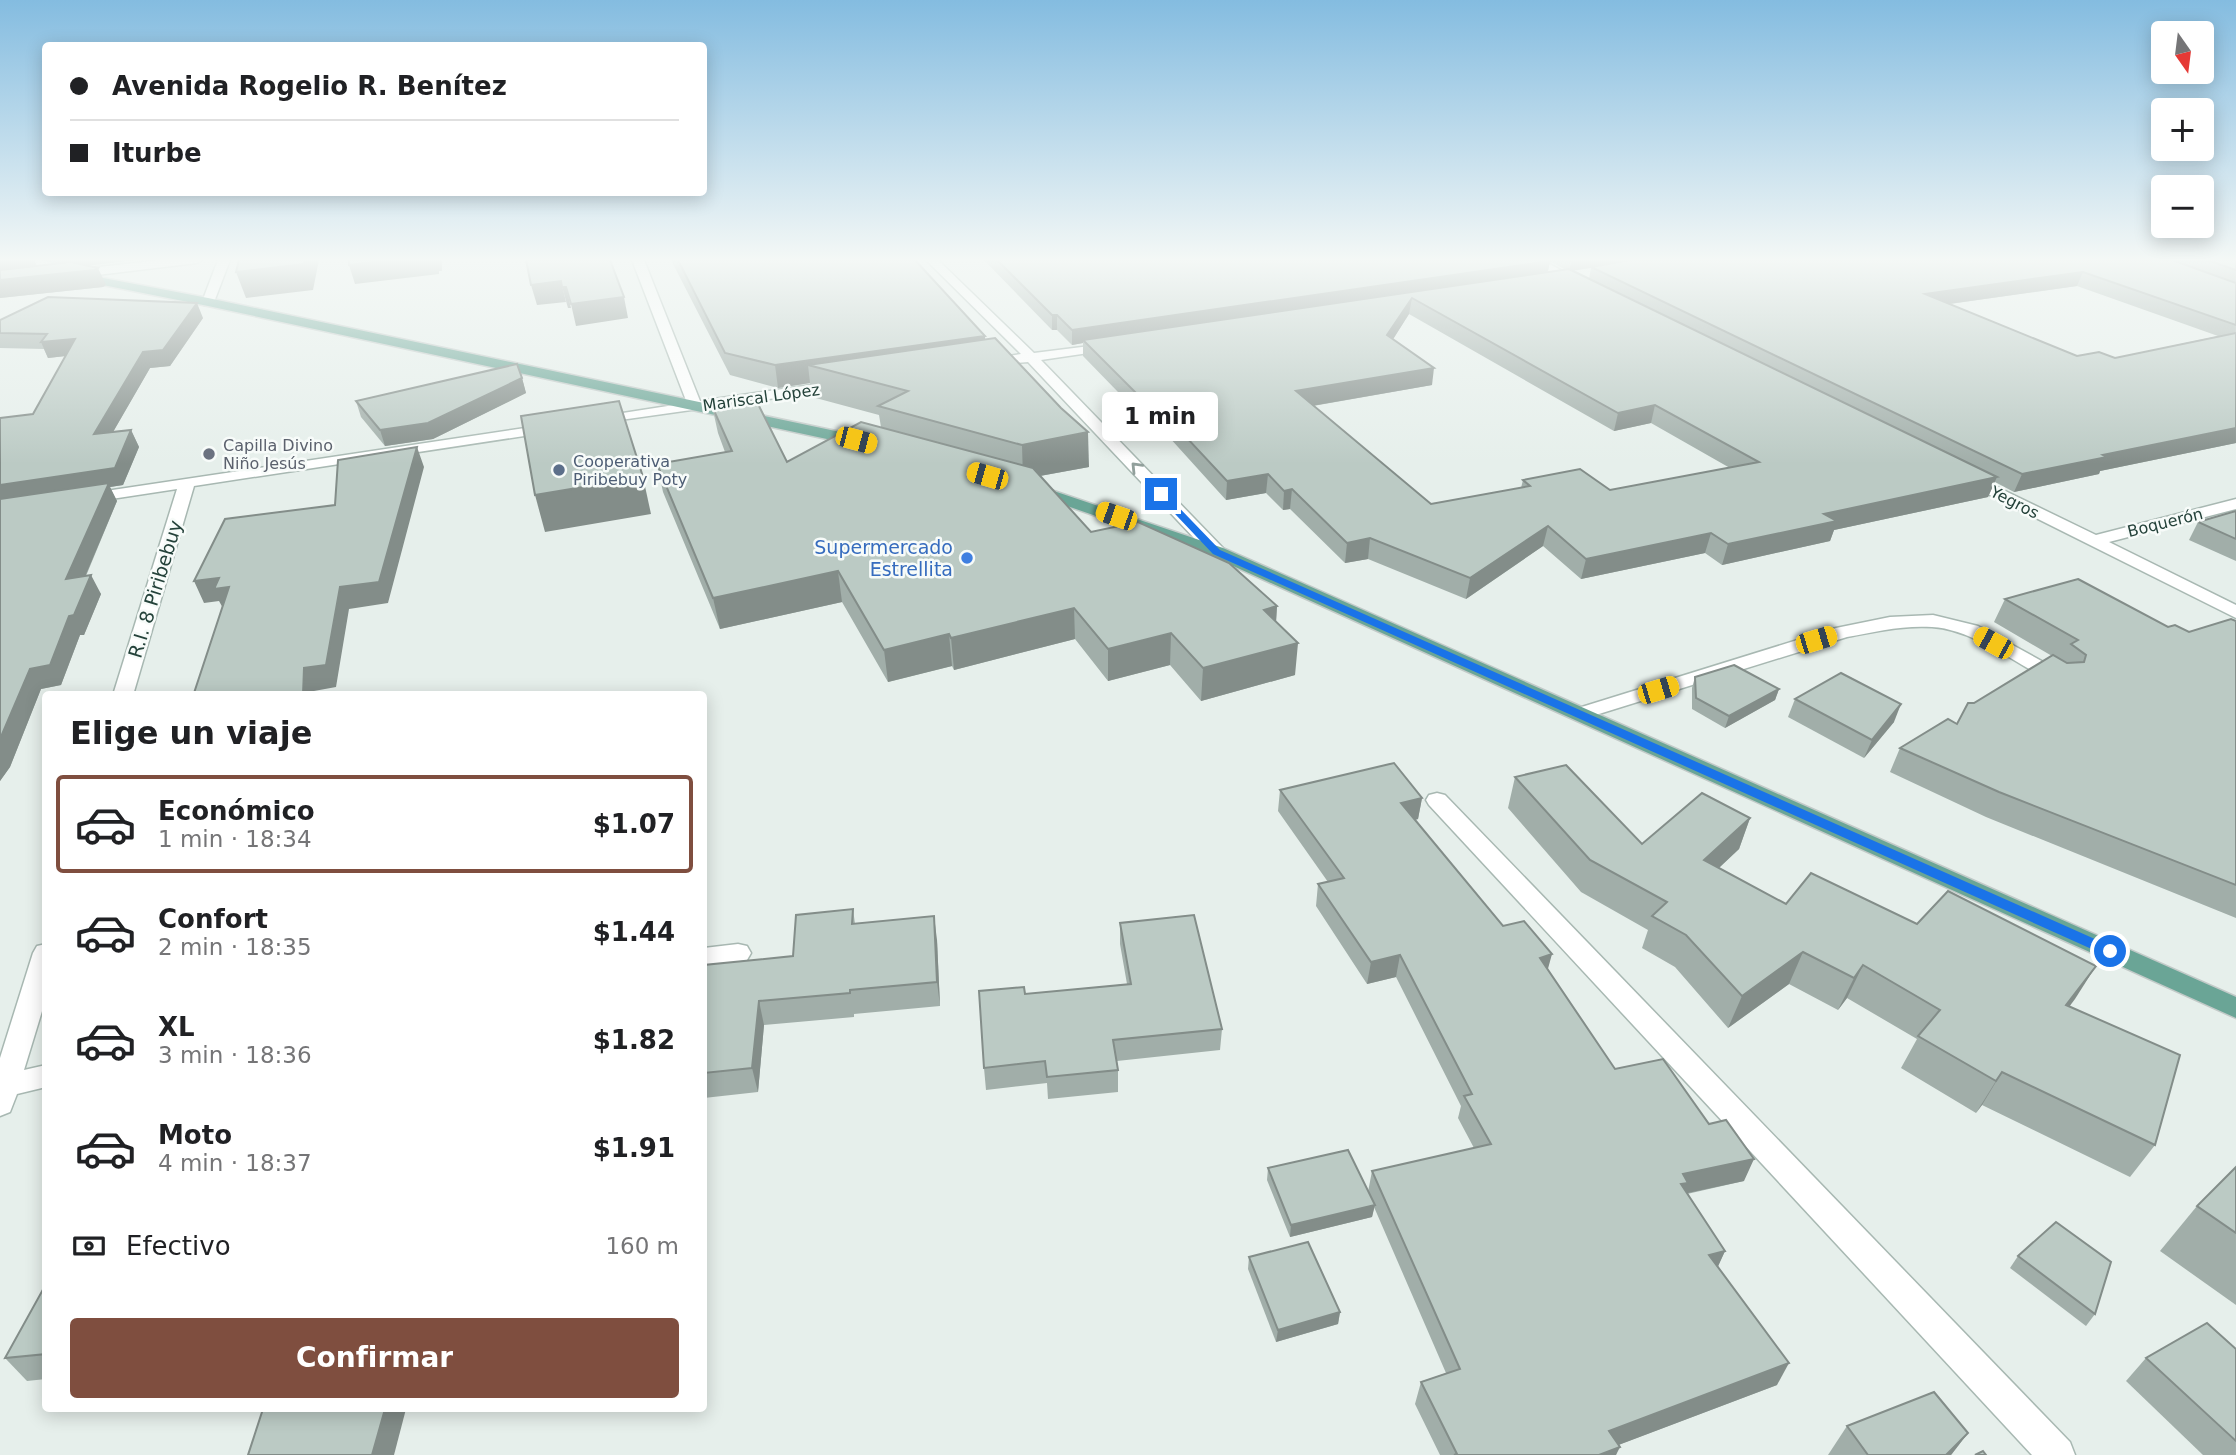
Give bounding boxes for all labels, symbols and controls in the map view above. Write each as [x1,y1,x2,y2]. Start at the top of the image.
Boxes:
north arrow [2151,21,2214,84]
map controls [2151,21,2214,238]
text: Avenida Rogelio R. Benítez [112,71,507,101]
button: + [2151,98,2214,161]
text: Iturbe [112,138,202,168]
button: − [2151,175,2214,238]
street label: Mariscal López [701,380,821,415]
callout: 1 min [1103,392,1219,442]
text: 1 min [1124,403,1196,429]
car [833,424,880,456]
place label: Capilla Divino Niño Jesús [223,436,333,473]
marker: Capilla Divino Niño Jesús [201,446,217,462]
place label: Cooperativa Piribebuy Poty [573,452,687,489]
car [964,460,1011,492]
marker: Cooperativa Piribebuy Poty [551,462,567,478]
one-way arrow [1132,463,1145,476]
route end [1145,478,1177,510]
street label: Yegros [1986,482,2042,523]
car [1093,499,1140,533]
street label: Boquerón [2125,504,2205,541]
street label: R.I. 8 Piribebuy [124,517,186,661]
place label: Supermercado Estrellita [814,536,953,580]
marker: Supermercado Estrellita [959,550,975,566]
car [1793,624,1840,656]
car [1970,624,2017,662]
car [1635,674,1682,706]
text: Elige un viaje [70,714,312,752]
icon: car [74,793,137,856]
text: Económico [158,796,315,826]
text: $1.07 [593,809,675,839]
text: 1 min · 18:34 [158,826,312,852]
icon: car [74,901,137,964]
text: Confort [158,904,268,934]
text: $1.44 [593,917,675,947]
text: 2 min · 18:35 [158,934,312,960]
route start [2094,935,2126,967]
icon: car [74,1009,137,1072]
text: XL [158,1012,195,1042]
text: $1.82 [593,1025,675,1055]
text: 3 min · 18:36 [158,1042,312,1068]
icon: car [74,1117,137,1180]
text: Moto [158,1120,232,1150]
text: $1.91 [593,1133,675,1163]
text: 4 min · 18:37 [158,1150,312,1176]
icon: cash [70,1227,108,1265]
text: Efectivo [126,1231,231,1261]
text: 160 m [605,1233,679,1259]
button: Confirmar [70,1318,679,1398]

